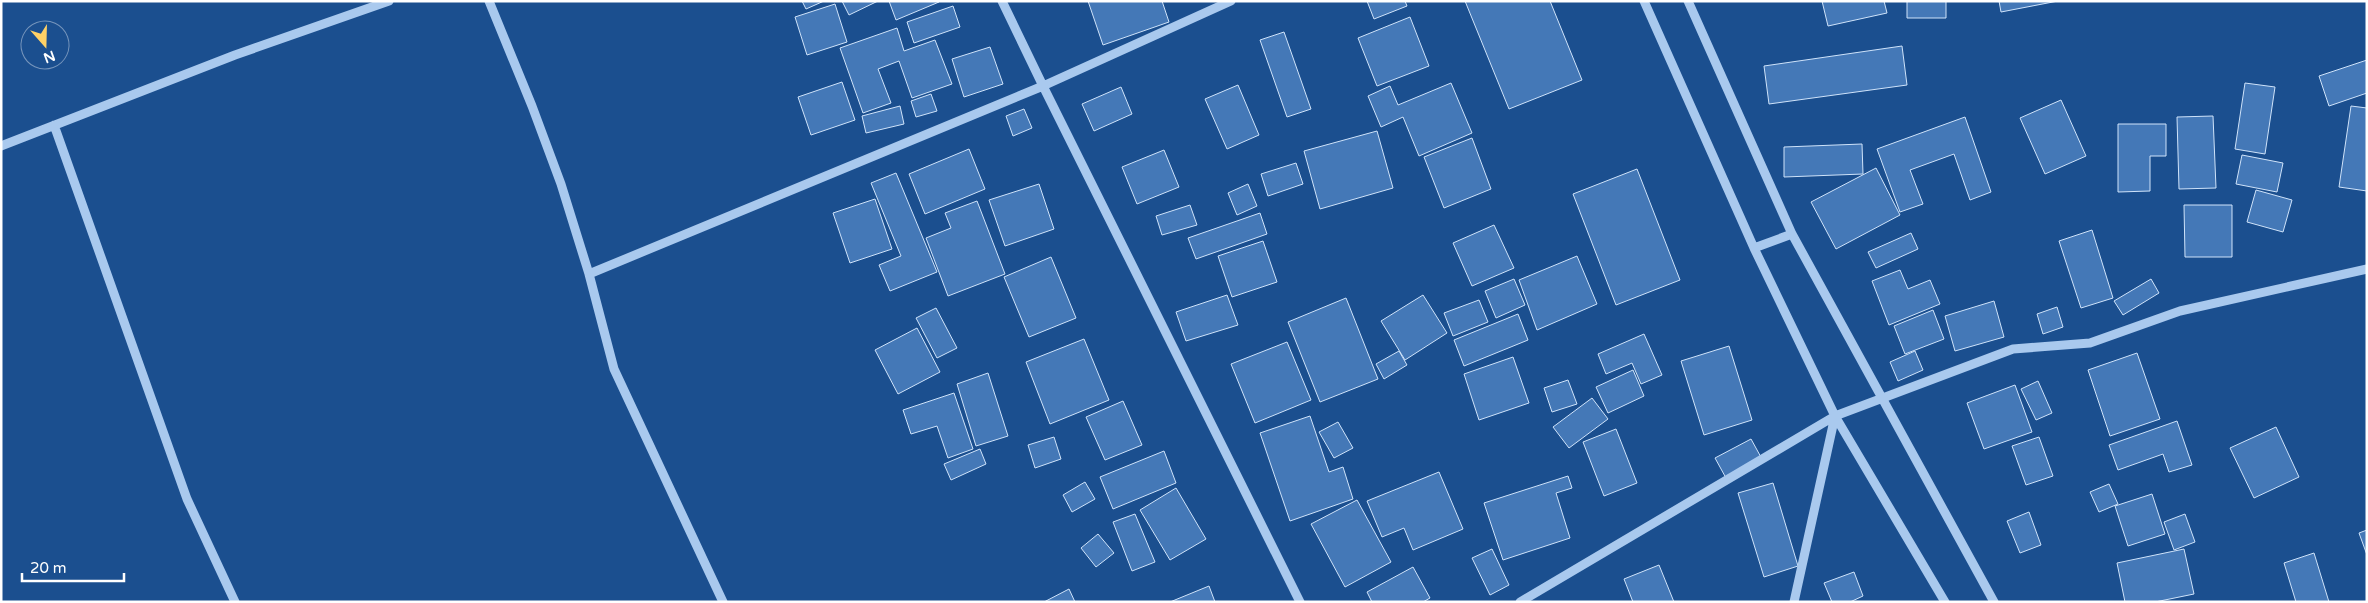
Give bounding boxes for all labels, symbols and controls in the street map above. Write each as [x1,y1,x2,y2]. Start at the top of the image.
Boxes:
north arrow [20,20,70,70]
text: N [41,47,57,67]
scale bar [22,550,125,582]
text: 20 m [30,559,67,577]

